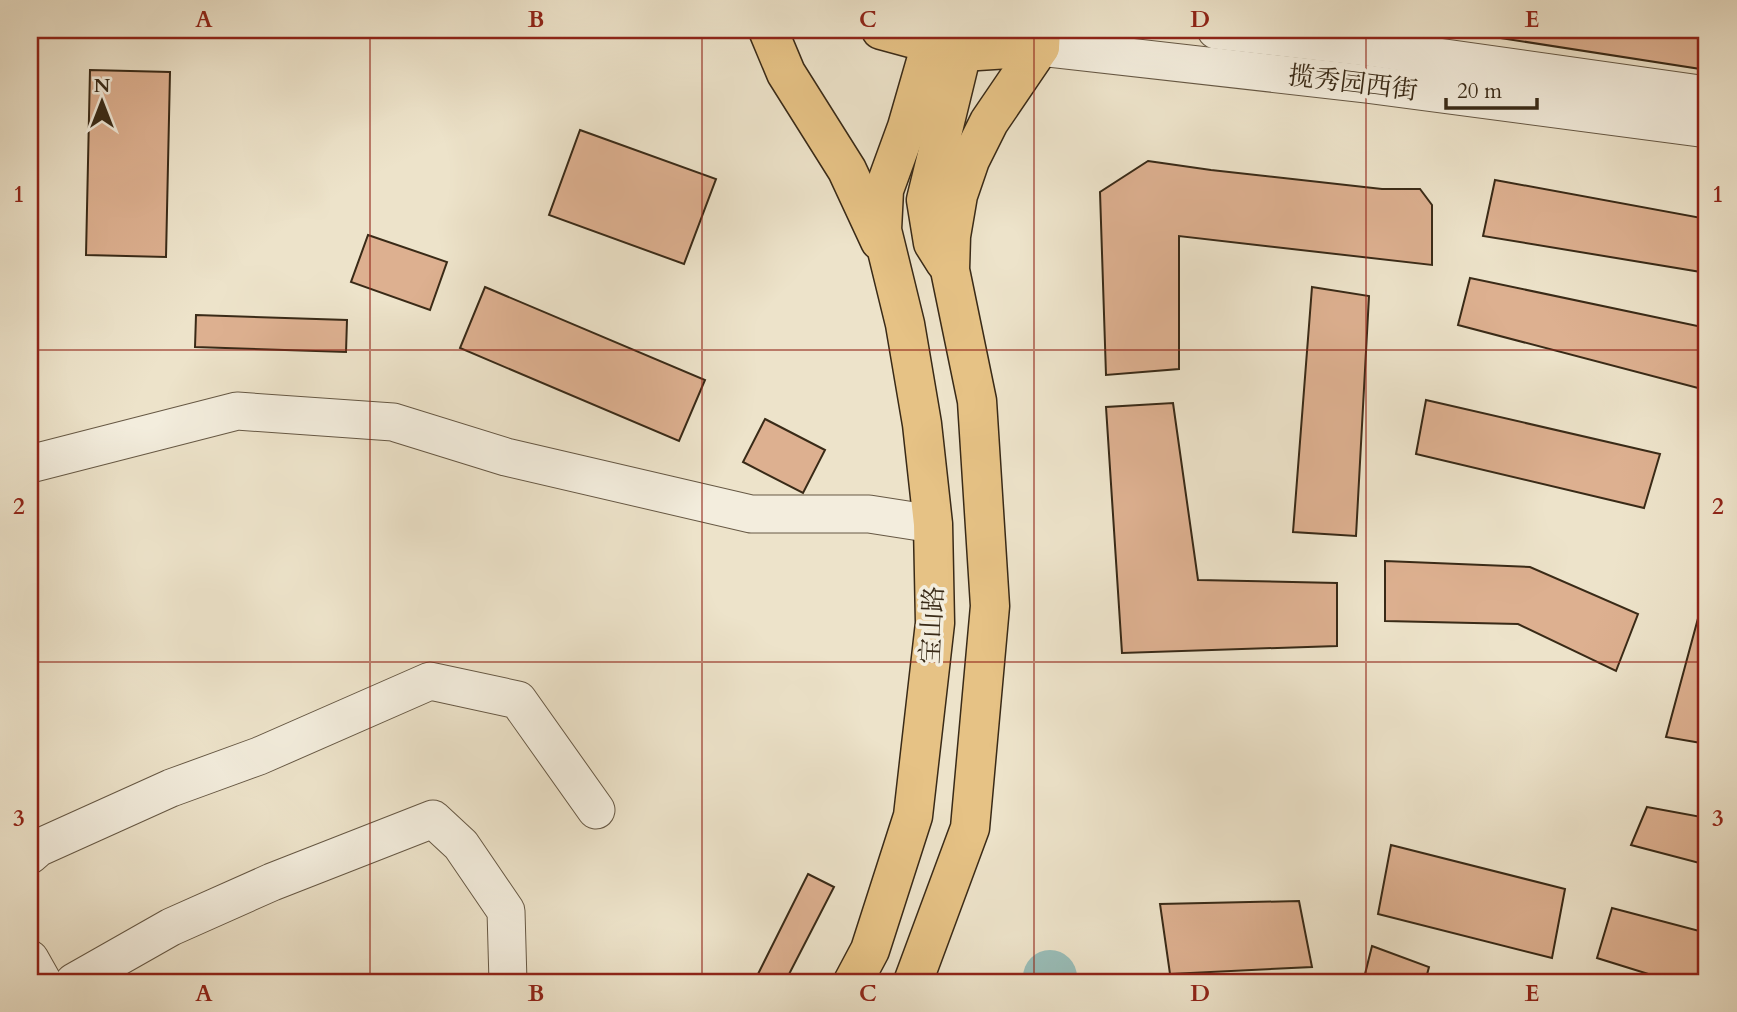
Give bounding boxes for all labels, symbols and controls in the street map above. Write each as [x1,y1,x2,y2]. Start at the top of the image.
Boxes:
text: A [195,4,213,35]
text: B [528,4,544,35]
text: C [859,4,877,35]
text: D [1190,4,1210,35]
text: E [1525,4,1539,35]
street label: 揽秀园西街 [1286,58,1420,108]
north arrow [66,66,136,136]
scale bar [1446,66,1538,110]
text: N [94,73,111,99]
text: 20 m [1457,77,1502,106]
text: 1 [13,179,25,210]
text: 1 [1712,179,1724,210]
text: 2 [13,491,25,522]
text: 2 [1712,491,1724,522]
street label: 宝山路 [912,585,952,665]
text: 3 [13,803,25,834]
text: 3 [1712,803,1724,834]
text: A [195,978,213,1009]
text: B [528,978,544,1009]
text: C [859,978,877,1009]
text: D [1190,978,1210,1009]
text: E [1525,978,1539,1009]

